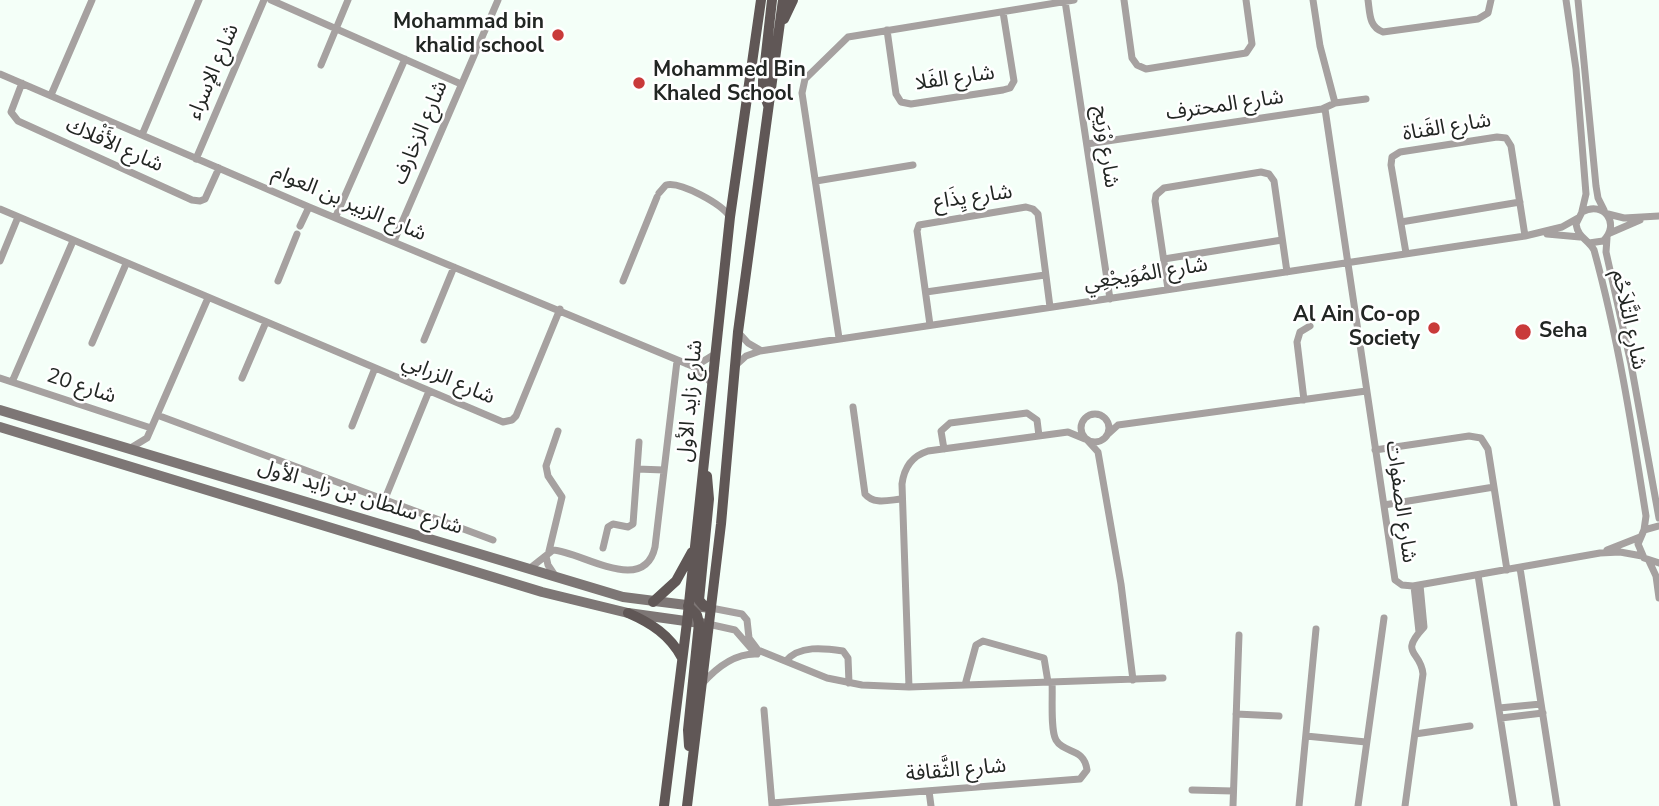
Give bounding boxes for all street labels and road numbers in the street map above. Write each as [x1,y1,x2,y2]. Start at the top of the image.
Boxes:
street label: شارع الإسراء [183,20,245,124]
street label: شارع الفَلا [914,61,996,97]
street label: شارع الزخارف [388,77,454,189]
street label: شارع المحترف [1165,85,1285,127]
street label: شارع وْرَيج [1087,104,1123,190]
street label: شارع القَناة [1401,109,1493,147]
street label: شارع الأَفْلاك [61,113,167,179]
street label: شارع الزبير بن العوام [268,160,430,248]
street label: شارع يِذَاع [932,180,1014,216]
street label: شارع المُوَيجْعِي [1082,253,1210,297]
street label: شارع التَّلاَحُم [1605,268,1651,372]
street label: شارع زايد الأول [673,339,709,463]
street label: شارع الزرابي [398,349,498,411]
street label: شارع 20 [43,364,119,410]
street label: شارع الصفوات [1379,439,1421,565]
street label: شارع سلطان بن زايد الأول [255,455,465,541]
street label: شارع الثَّقافة [905,754,1007,788]

